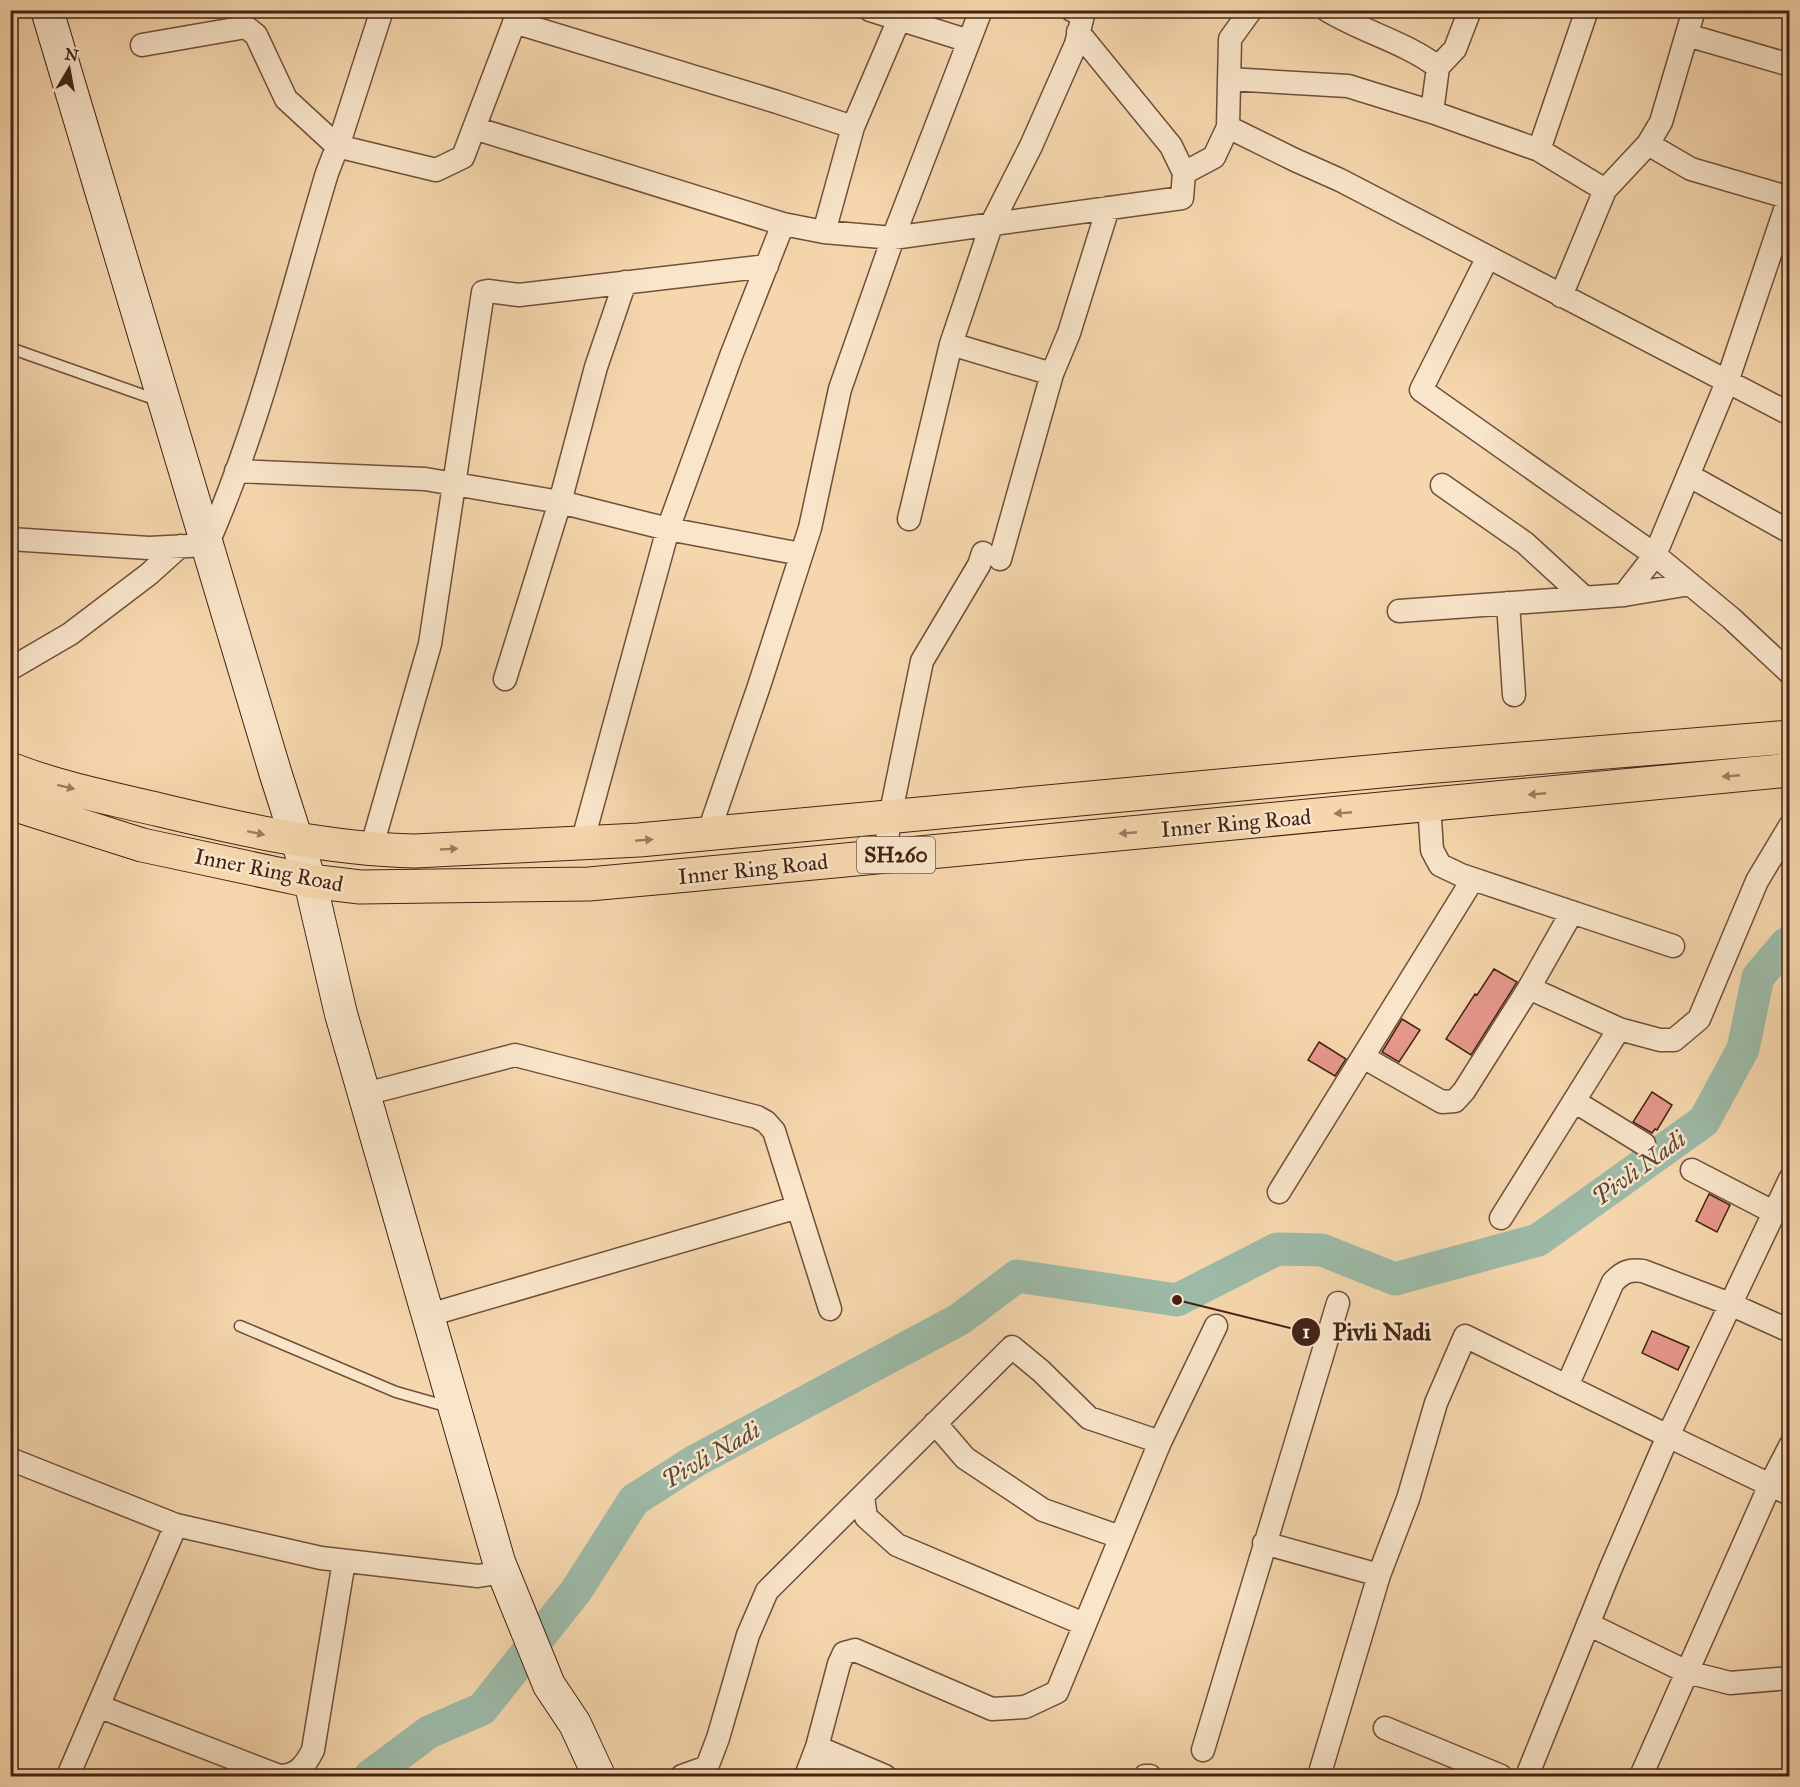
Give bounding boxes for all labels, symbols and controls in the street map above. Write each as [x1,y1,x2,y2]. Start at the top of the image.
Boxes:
north arrow [39,39,99,99]
text: N [63,44,80,65]
one-way arrow [1722,771,1741,781]
one-way arrow [57,783,75,793]
one-way arrow [1528,789,1547,799]
street label: Inner Ring Road [1160,803,1312,843]
one-way arrow [1333,808,1352,818]
one-way arrow [246,828,265,838]
one-way arrow [1118,828,1137,838]
one-way arrow [635,835,654,844]
road number: SH260 [857,837,935,873]
street label: Inner Ring Road [192,842,346,898]
one-way arrow [440,845,459,854]
street label: Inner Ring Road [677,848,829,890]
water label: Pivli Nadi [1586,1124,1692,1212]
callout: Pivli Nadi [1291,1311,1443,1353]
text: Pivli Nadi [1333,1317,1432,1347]
text: 1 [1302,1321,1310,1343]
water label: Pivli Nadi [657,1415,765,1495]

